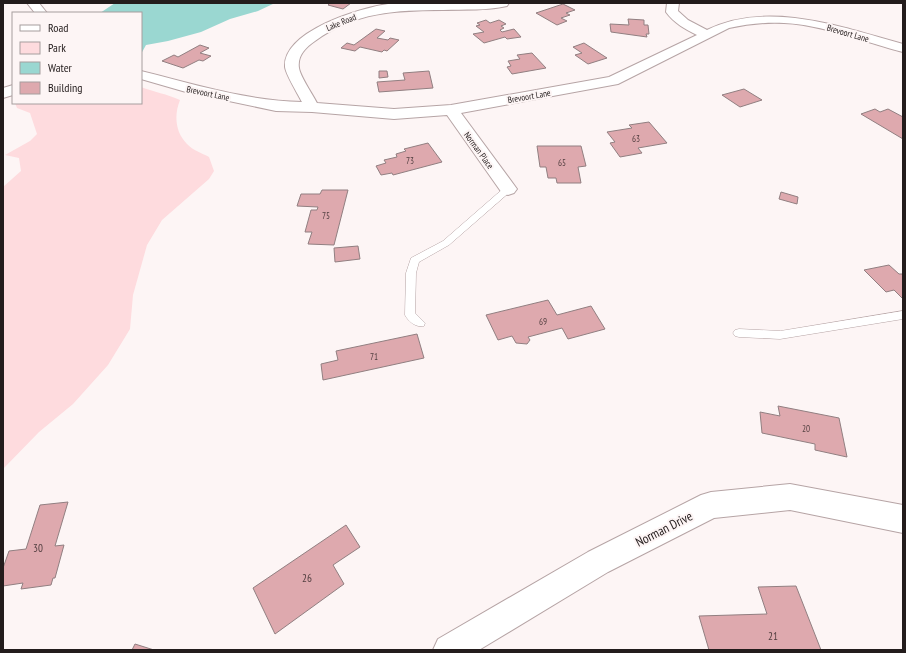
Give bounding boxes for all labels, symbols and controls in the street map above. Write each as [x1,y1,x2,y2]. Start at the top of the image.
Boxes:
street label: Lake Road [324,11,358,33]
legend [12,12,142,104]
text: Road [48,20,68,35]
street label: Brevoort Lane [826,22,871,44]
text: Park [48,40,66,55]
text: Water [48,60,73,75]
text: Building [48,80,83,95]
street label: Brevoort Lane [186,83,231,103]
street label: Brevoort Lane [507,87,552,105]
street label: Norman Place [462,129,496,171]
house number: 63 [632,133,640,144]
house number: 73 [406,155,414,166]
house number: 65 [558,157,566,168]
house number: 75 [322,210,330,221]
house number: 69 [539,316,547,327]
house number: 71 [370,351,378,362]
house number: 20 [802,423,810,434]
street label: Norman Drive [633,507,695,551]
house number: 30 [33,541,43,555]
house number: 26 [302,571,312,585]
house number: 21 [768,629,778,643]

